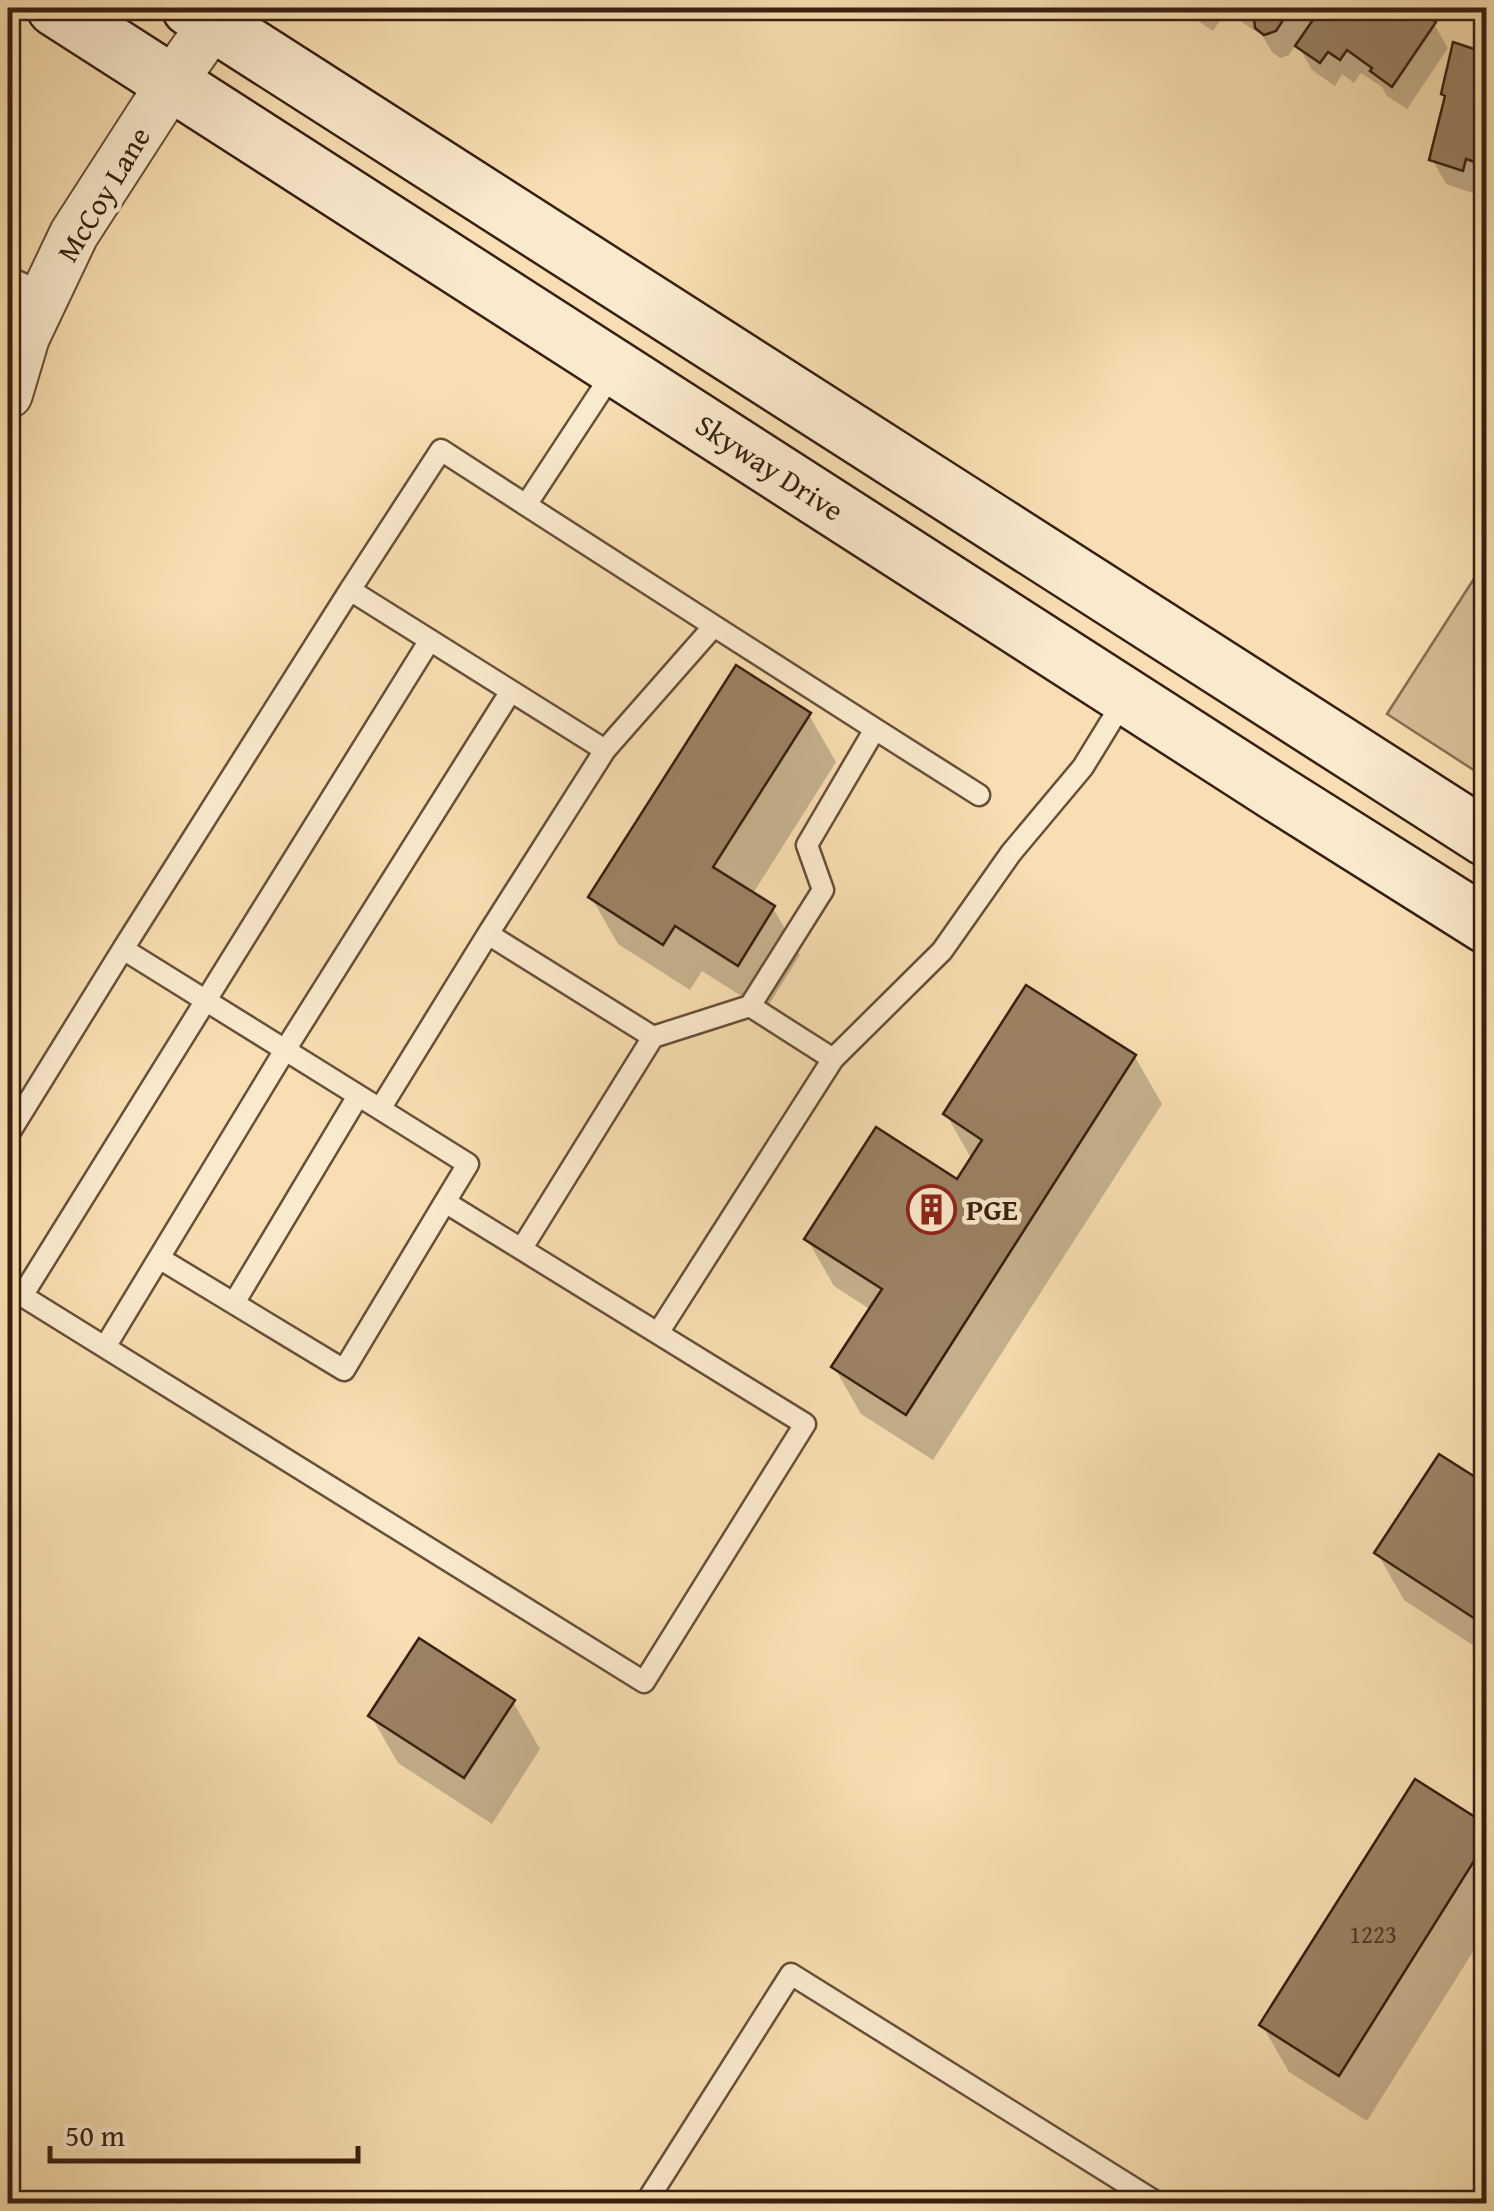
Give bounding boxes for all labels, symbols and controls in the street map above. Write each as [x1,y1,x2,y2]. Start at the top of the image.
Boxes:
street label: McCoy Lane [45,118,161,270]
street label: Skyway Drive [687,403,853,531]
building icon: PGE [905,1183,957,1235]
place label: PGE [966,1187,1018,1231]
house number: 1223 [1349,1916,1397,1952]
scale bar [50,2101,358,2163]
text: 50 m [65,2113,125,2157]

